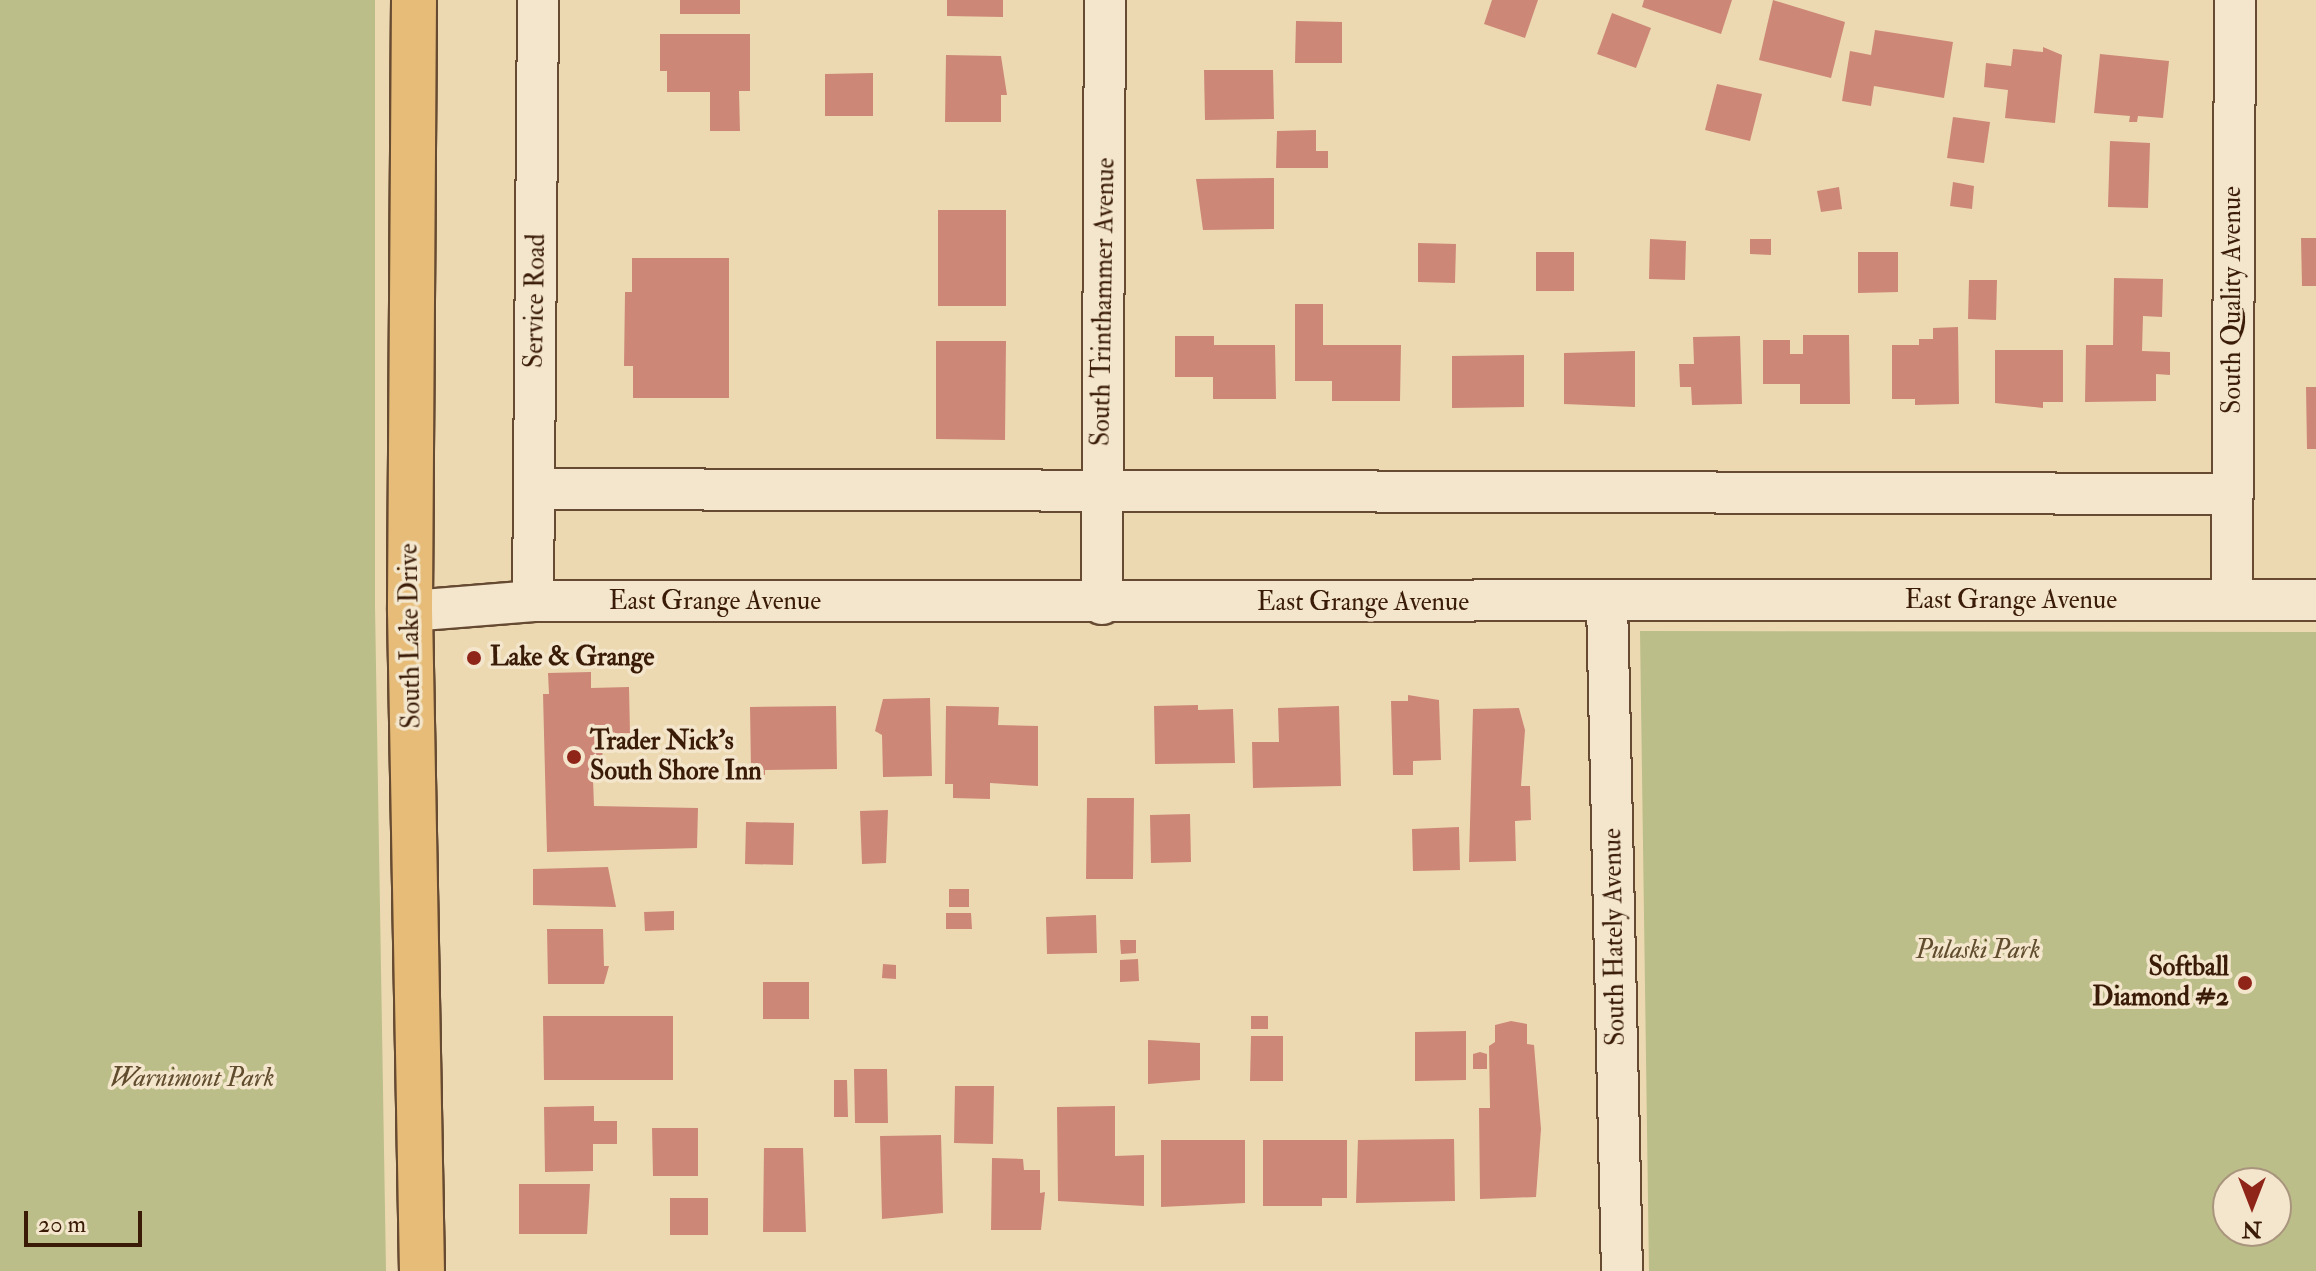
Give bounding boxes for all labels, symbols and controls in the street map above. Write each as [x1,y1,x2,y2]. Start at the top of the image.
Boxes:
street label: South Trinthammer Avenue [1086,157,1122,447]
street label: South Quality Avenue [2217,186,2249,414]
street label: Service Road [519,234,553,368]
street label: South Lake Drive [394,543,428,729]
street label: East Grange Avenue [1905,585,2117,617]
street label: East Grange Avenue [609,586,821,618]
street label: East Grange Avenue [1257,587,1469,619]
place label: Lake & Grange [490,642,654,674]
marker: Lake & Grange [465,649,483,667]
place label: Trader Nick's South Shore Inn [590,726,762,788]
marker: Trader Nick's South Shore Inn [565,748,583,766]
street label: South Hately Avenue [1598,828,1632,1046]
park label: Pulaski Park [1915,935,2041,967]
place label: Softball Diamond #2 [2092,952,2229,1014]
marker: Softball Diamond #2 [2236,974,2254,992]
park label: Warnimont Park [110,1063,274,1095]
north arrow [2212,1167,2292,1247]
scale bar [28,1195,146,1245]
text: 20 m [38,1209,86,1240]
text: N [2242,1215,2262,1243]

